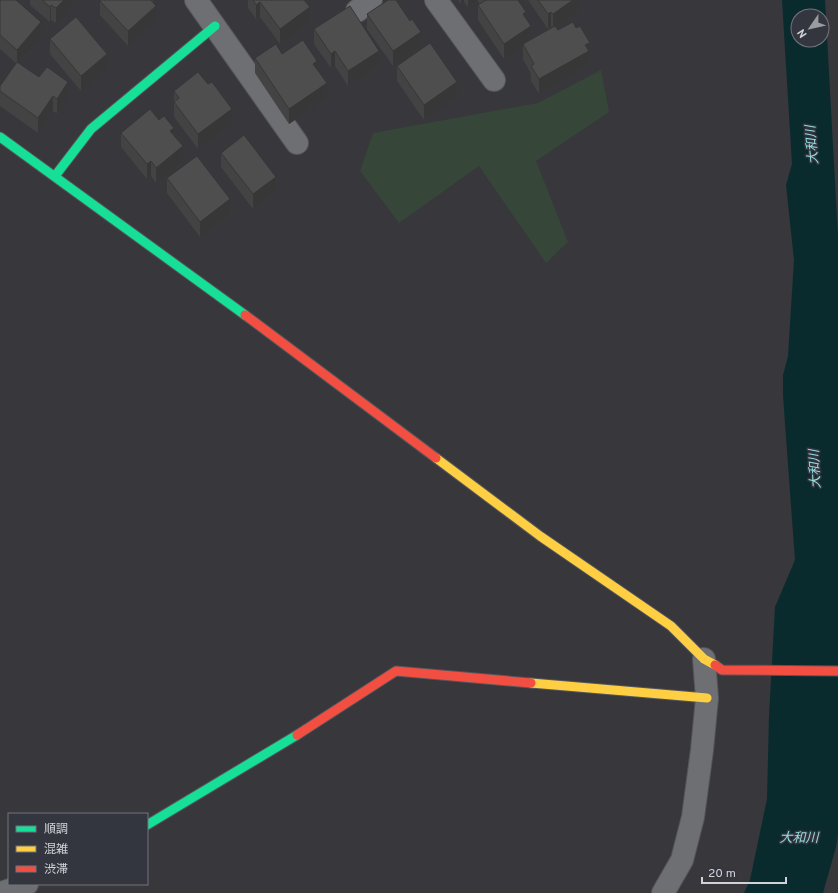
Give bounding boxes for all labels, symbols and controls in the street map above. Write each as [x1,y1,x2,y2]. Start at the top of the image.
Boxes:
north arrow [790,8,830,48]
text: N [795,26,811,40]
water label: 大和川 [803,123,823,165]
water label: 大和川 [807,447,825,489]
legend [8,813,148,885]
text: 順調 [44,822,68,838]
water label: 大和川 [779,831,820,847]
text: 混雑 [44,842,68,858]
scale bar [702,859,786,885]
text: 渋滞 [44,862,68,878]
text: 20 m [708,866,736,882]

